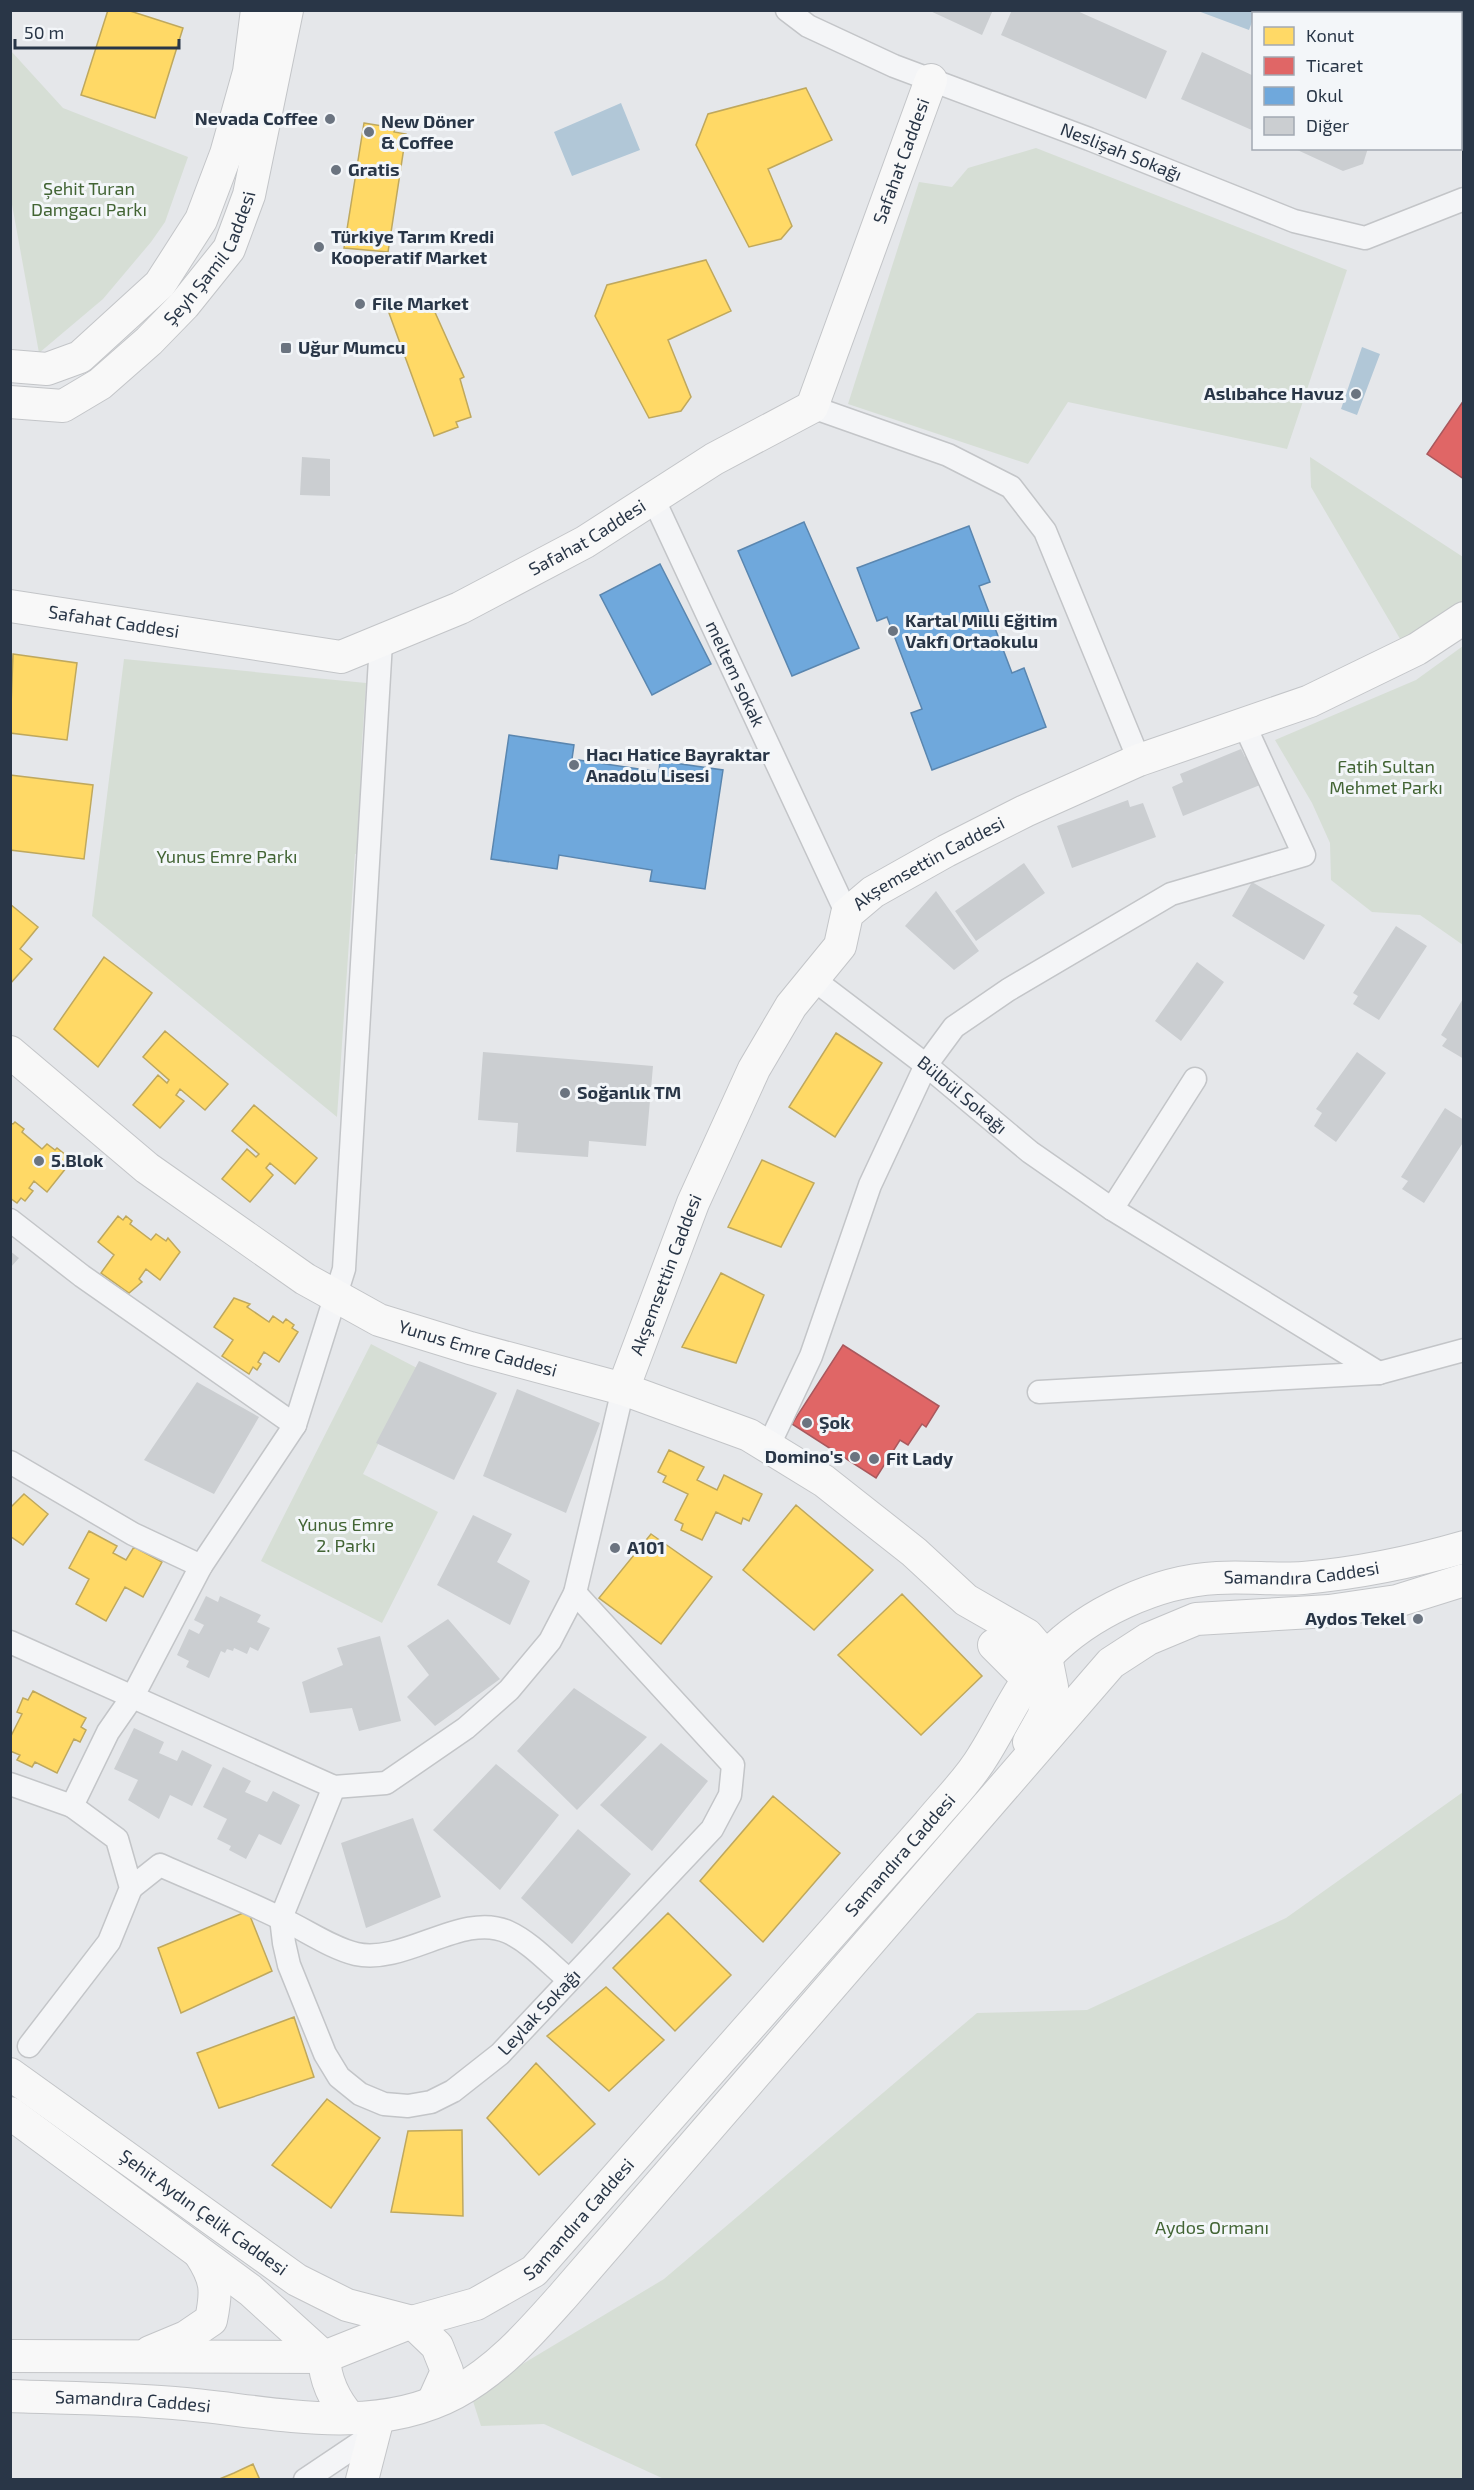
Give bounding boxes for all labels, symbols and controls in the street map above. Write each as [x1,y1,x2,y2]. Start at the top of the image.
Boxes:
scale bar [15,12,178,50]
legend [1252,12,1462,150]
text: 50 m [24,21,64,43]
text: Konut [1306,24,1354,46]
text: Ticaret [1306,54,1363,76]
text: Okul [1306,84,1343,106]
street label: Safahat Caddesi [868,95,933,227]
place label: Nevada Coffee [195,107,318,129]
place label: New Döner & Coffee [381,110,475,153]
marker: Nevada Coffee [323,112,337,126]
text: Diğer [1306,114,1349,136]
street label: Neslişah Sokağı [1058,117,1185,185]
marker: New Döner & Coffee [362,125,376,139]
place label: Gratis [348,158,399,180]
marker: Gratis [329,163,343,177]
park label: Şehit Turan Damgacı Parkı [31,177,147,220]
street label: Şeyh Şamil Caddesi [159,189,259,330]
place label: Türkiye Tarım Kredi Kooperatif Market [331,225,494,268]
marker: Türkiye Tarım Kredi Kooperatif Market [312,240,326,254]
place label: File Market [372,292,469,314]
marker: File Market [353,297,367,311]
place label: Uğur Mumcu [298,336,406,358]
marker: Uğur Mumcu [279,341,293,355]
place label: Aslıbahce Havuz [1204,382,1344,404]
marker: Aslıbahce Havuz [1349,387,1363,401]
street label: Safahat Caddesi [525,494,649,580]
street label: Safahat Caddesi [47,600,181,642]
place label: Kartal Milli Eğitim Vakfı Ortaokulu [905,609,1058,652]
street label: meltem sokak [702,617,770,730]
marker: Kartal Milli Eğitim Vakfı Ortaokulu [886,624,900,638]
place label: Hacı Hatice Bayraktar Anadolu Lisesi [586,743,770,786]
park label: Fatih Sultan Mehmet Parkı [1329,755,1443,798]
marker: Hacı Hatice Bayraktar Anadolu Lisesi [567,758,581,772]
street label: Akşemsettin Caddesi [848,811,1008,914]
park label: Yunus Emre Parkı [156,845,298,867]
street label: Bülbül Sokağı [914,1051,1012,1138]
place label: Soğanlık TM [577,1081,681,1103]
marker: Soğanlık TM [558,1086,572,1100]
place label: 5.Blok [51,1149,103,1171]
marker: 5.Blok [32,1154,46,1168]
street label: Akşemsettin Caddesi [625,1190,706,1358]
street label: Yunus Emre Caddesi [396,1315,560,1381]
place label: Şok [819,1411,850,1434]
marker: Şok [800,1416,814,1430]
place label: Domino's [765,1445,843,1467]
place label: Fit Lady [886,1447,954,1469]
marker: Domino's [848,1450,862,1464]
marker: Fit Lady [867,1452,881,1466]
park label: Yunus Emre 2. Parkı [298,1513,394,1556]
place label: A101 [627,1536,665,1558]
marker: A101 [608,1541,622,1555]
street label: Samandıra Caddesi [1223,1556,1381,1589]
place label: Aydos Tekel [1305,1607,1406,1629]
marker: Aydos Tekel [1411,1612,1425,1626]
street label: Samandıra Caddesi [840,1789,959,1921]
street label: Leylak Sokağı [493,1964,584,2059]
street label: Şehit Aydın Çelik Caddesi [115,2144,292,2280]
street label: Samandıra Caddesi [519,2153,638,2285]
park label: Aydos Ormanı [1155,2216,1269,2238]
street label: Samandıra Caddesi [55,2385,212,2417]

